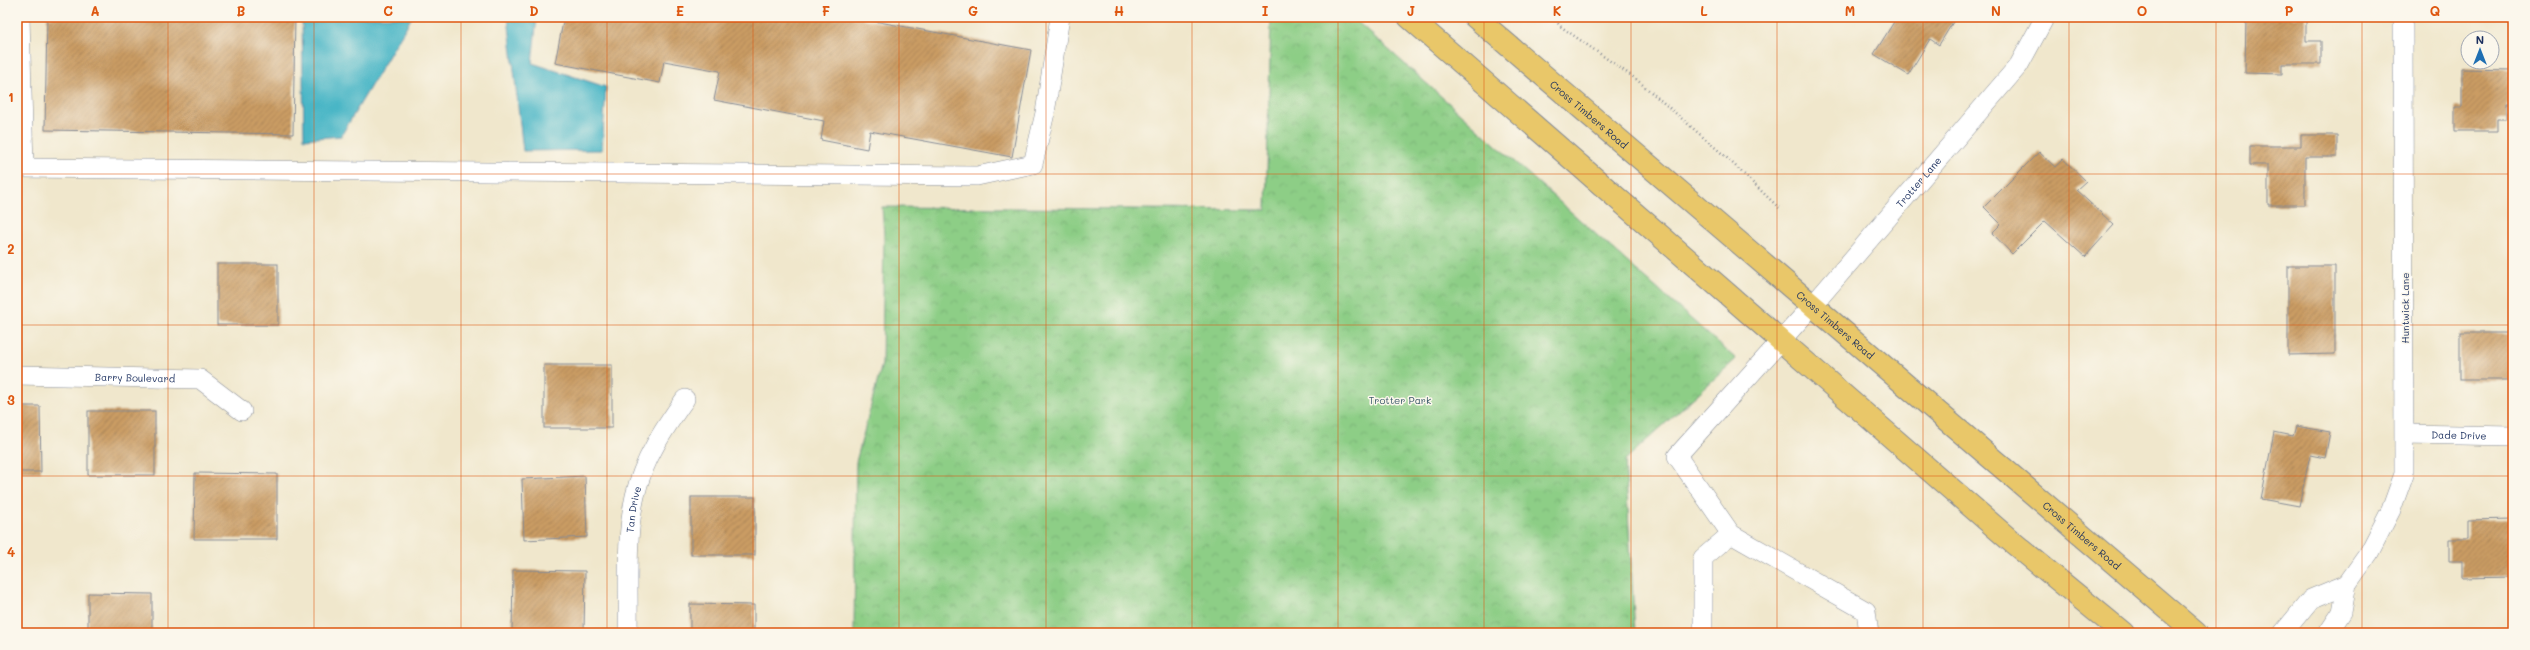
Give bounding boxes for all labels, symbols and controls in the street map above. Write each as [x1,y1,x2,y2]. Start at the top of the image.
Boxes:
text: A [90,2,100,19]
text: B [237,2,246,19]
text: C [383,2,393,19]
text: D [529,2,539,19]
text: E [676,2,684,19]
text: F [822,2,830,19]
text: G [968,2,978,19]
text: H [1114,2,1124,19]
text: I [1262,2,1269,19]
text: J [1407,2,1415,19]
text: K [1553,2,1562,19]
text: L [1700,2,1708,19]
text: M [1845,2,1855,19]
text: N [1991,2,2001,19]
text: O [2137,2,2147,19]
text: P [2285,2,2294,19]
text: Q [2430,2,2440,19]
north arrow [2460,30,2500,70]
text: N [2476,32,2484,47]
street label: Cross Timbers Road [1547,77,1631,152]
text: 1 [8,88,14,105]
street label: Trotter Lane [1893,154,1944,211]
text: 2 [7,240,15,257]
street label: Huntwick Lane [2398,273,2412,343]
street label: Cross Timbers Road [1793,288,1877,362]
street label: Barry Boulevard [95,370,175,385]
text: 3 [7,391,15,408]
park label: Trotter Park [1369,393,1431,407]
street label: Dade Drive [2431,427,2487,443]
street label: Tan Drive [623,484,644,533]
street label: Cross Timbers Road [2040,498,2124,573]
text: 4 [7,543,15,560]

